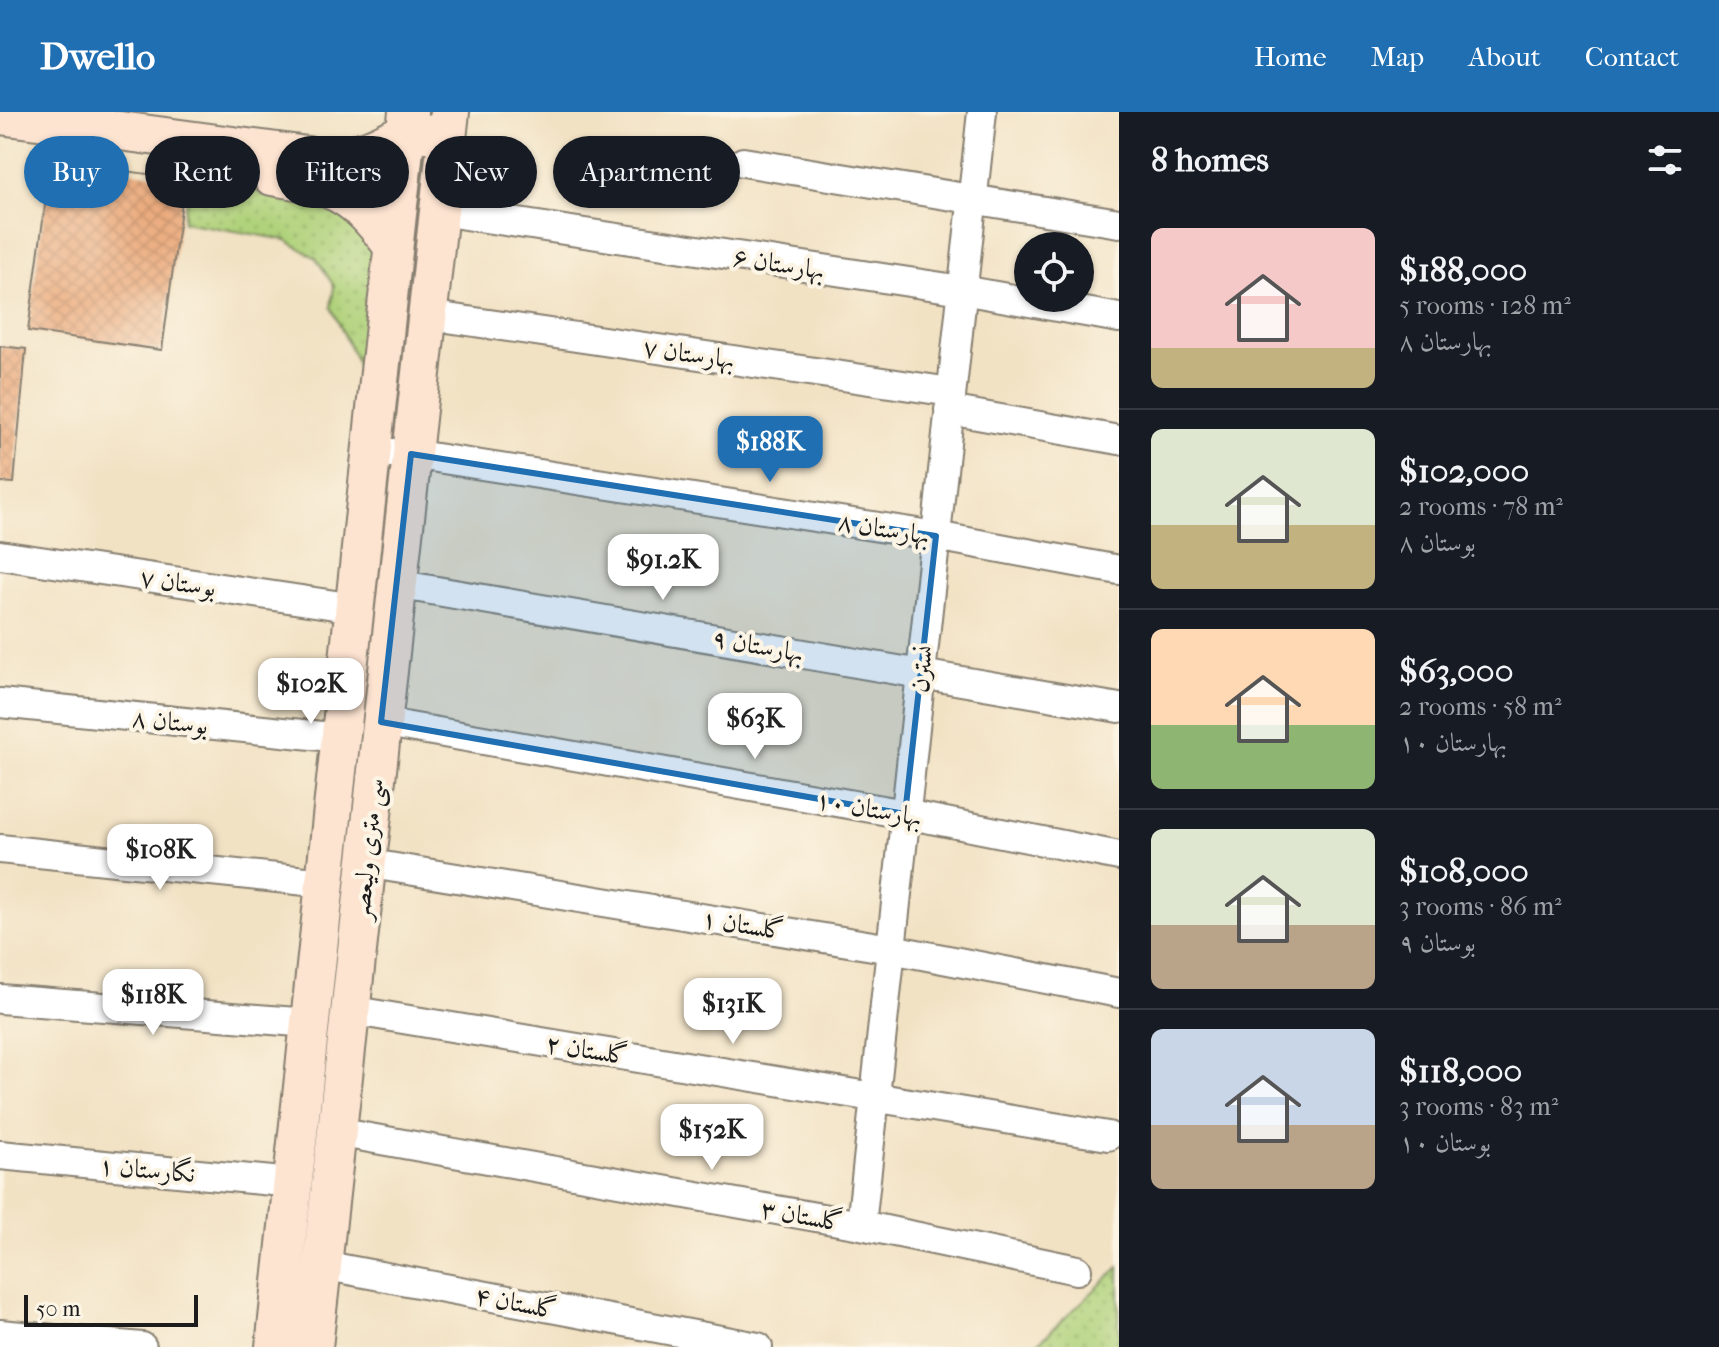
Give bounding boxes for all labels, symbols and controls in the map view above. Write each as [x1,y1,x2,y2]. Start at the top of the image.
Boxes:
text: Dwello [40,34,155,79]
text: Home [1254,40,1327,73]
text: Map [1371,40,1424,73]
text: About [1468,40,1541,73]
text: Contact [1585,40,1679,73]
chip: Buy [24,136,129,208]
chip: Rent [145,136,260,208]
chip: Filters [276,136,409,208]
chip: New [425,136,537,208]
chip: Apartment [553,136,740,208]
icon: filters [1643,138,1687,182]
text: 8 homes [1151,140,1269,180]
map controls [1014,232,1094,312]
button: locate [1014,232,1094,312]
street label: بهارستان ۶ [730,241,827,287]
text: $188,000 [1399,250,1527,290]
icon: home [1215,260,1311,356]
text: 5 rooms · 128 m² [1399,290,1571,321]
text: بهارستان ۸ [1399,326,1492,357]
street label: بهارستان ۷ [641,332,737,376]
pin: $188K [714,416,826,484]
text: $188K [736,426,804,457]
text: $102,000 [1399,451,1529,491]
icon: home [1215,461,1311,557]
text: 2 rooms · 78 m² [1399,491,1563,522]
street label: بهارستان ۸ [835,506,932,552]
text: بوستان ۸ [1399,527,1476,558]
pin: $91.2K [598,534,728,602]
text: $91.2K [626,544,700,575]
street label: بوستان ۷ [138,562,218,604]
street label: بهارستان ۹ [709,622,806,670]
street label: نسترن [904,644,939,694]
text: $63,000 [1399,651,1513,691]
pin: $102K [255,658,367,726]
icon: home [1215,661,1311,757]
text: $102K [276,668,346,699]
text: 2 rooms · 58 m² [1399,691,1562,722]
pin: $63K [708,693,802,761]
street label: بوستان ۸ [130,702,210,742]
text: $63K [726,703,784,734]
text: بهارستان ۱۰ [1399,727,1507,758]
street label: سی متری ولیعصر [344,777,393,924]
street label: بهارستان ۱۰ [813,784,925,834]
pin: $108K [104,824,216,892]
text: $108K [125,834,195,865]
text: $108,000 [1399,851,1529,891]
icon: home [1215,861,1311,957]
text: 3 rooms · 86 m² [1399,891,1562,922]
street label: گلستان ۱ [700,903,786,946]
text: بوستان ۹ [1399,927,1476,958]
pin: $118K [97,969,209,1037]
pin: $131K [677,978,789,1046]
text: $118K [121,979,185,1010]
text: $131K [702,988,764,1019]
street label: گلستان ۲ [544,1028,630,1071]
text: $118,000 [1399,1051,1522,1091]
icon: home [1215,1061,1311,1157]
text: 3 rooms · 83 m² [1399,1091,1558,1122]
pin: $152K [656,1104,768,1172]
text: $152K [679,1114,746,1145]
text: بوستان ۱۰ [1399,1127,1491,1158]
street label: نگارستان ۱ [97,1149,197,1189]
street label: گلستان ۳ [758,1193,845,1238]
street label: گلستان ۴ [472,1279,560,1326]
scale bar [24,1291,198,1327]
text: 50 m [36,1296,81,1322]

